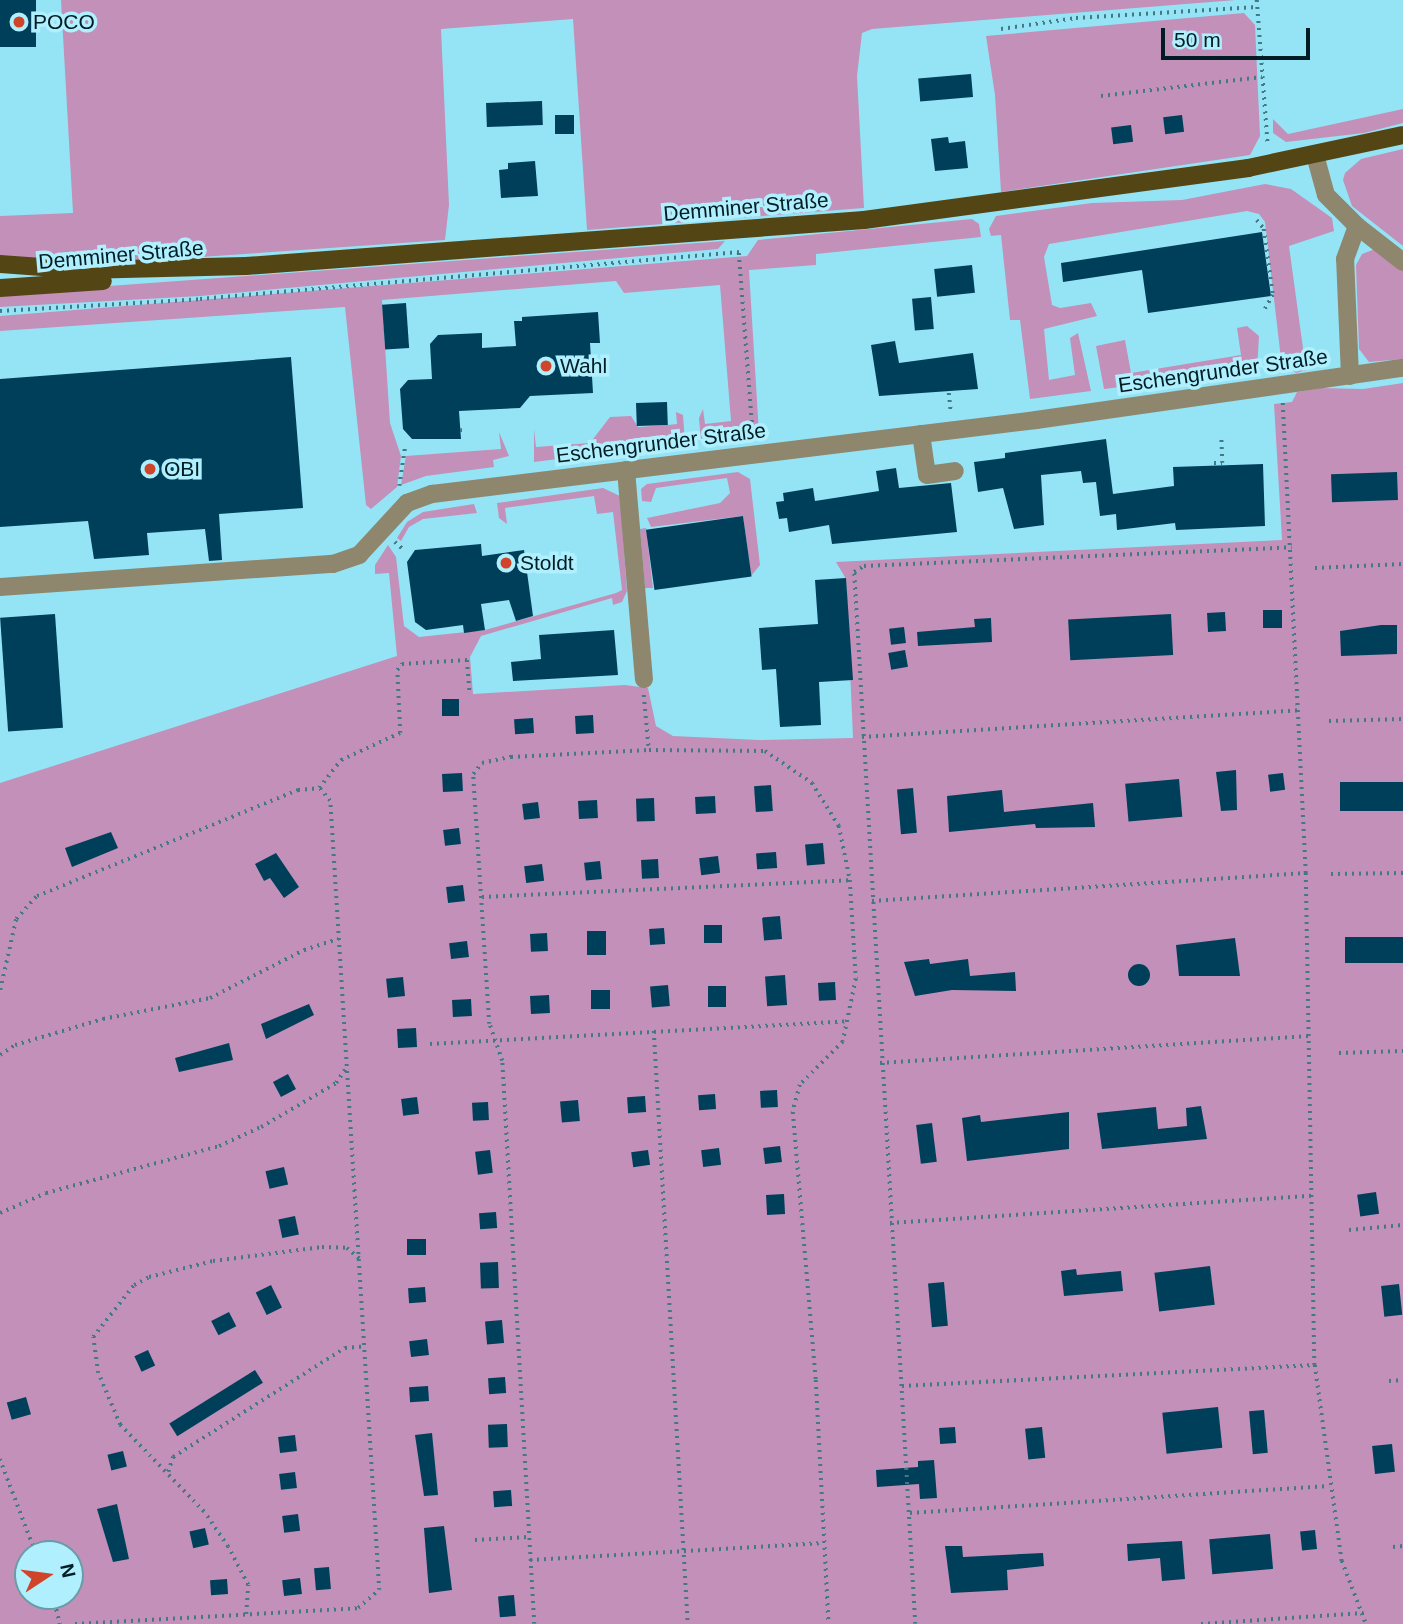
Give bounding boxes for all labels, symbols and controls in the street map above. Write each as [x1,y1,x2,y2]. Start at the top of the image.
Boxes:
place label: POCO [33,9,95,35]
marker: POCO [11,14,27,30]
scale bar [1165,14,1314,58]
text: 50 m [1174,28,1221,51]
street label: Demminer Straße [662,187,830,227]
street label: Demminer Straße [37,235,205,275]
street label: Eschengrunder Straße [1117,344,1329,398]
place label: Wahl [560,353,607,379]
marker: Wahl [538,358,554,374]
street label: Eschengrunder Straße [555,418,767,468]
place label: OBI [164,456,200,482]
marker: OBI [142,461,158,477]
place label: Stoldt [520,550,574,576]
marker: Stoldt [498,555,514,571]
north arrow [14,1540,84,1610]
text: N [56,1562,80,1580]

